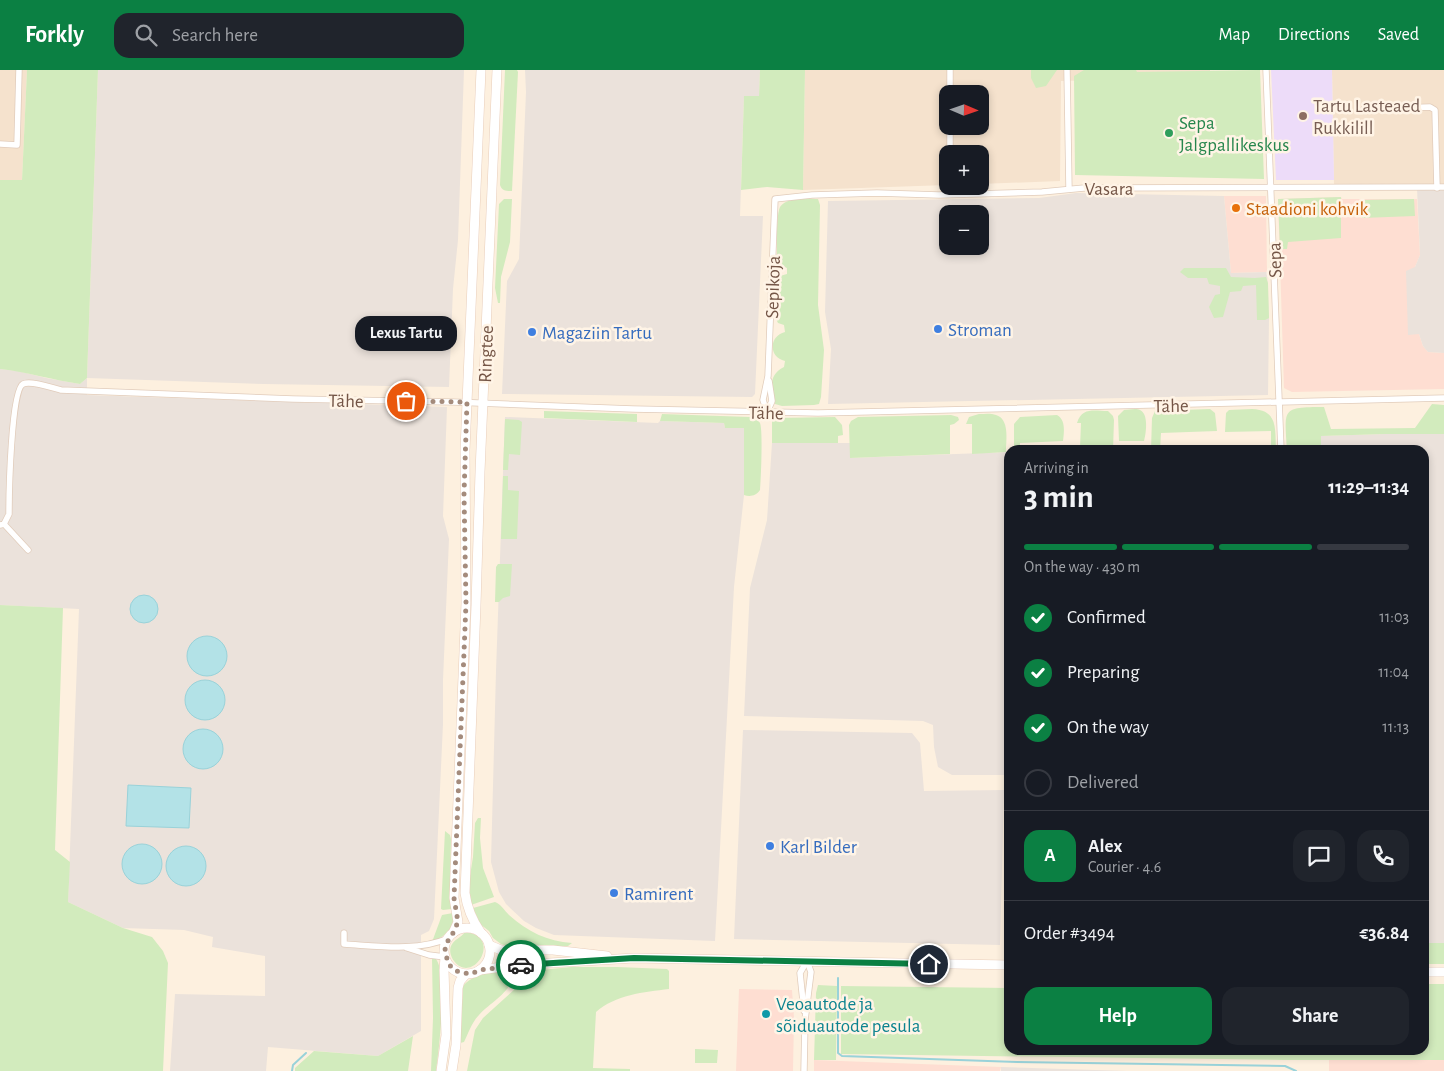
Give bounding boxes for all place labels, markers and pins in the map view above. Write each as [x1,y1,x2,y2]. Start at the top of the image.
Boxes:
place label: Tartu Lasteaed Rukkilill [1313,97,1420,138]
marker: Tartu Lasteaed Rukkilill [1297,110,1309,122]
place label: Sepa Jalgpallikeskus [1179,114,1289,155]
marker: Sepa Jalgpallikeskus [1163,127,1175,139]
place label: Staadioni kohvik [1246,200,1369,219]
marker: Staadioni kohvik [1230,202,1242,214]
callout: Lexus Tartu [355,316,457,351]
place label: Stroman [948,321,1012,340]
marker: Stroman [932,323,944,335]
place label: Magaziin Tartu [542,324,652,343]
marker: Magaziin Tartu [526,326,538,338]
pin [385,380,427,422]
place label: Karl Bilder [780,838,857,857]
marker: Karl Bilder [764,840,776,852]
place label: Ramirent [624,885,693,904]
marker: Ramirent [608,887,620,899]
pin [908,943,950,985]
place label: Veoautode ja sõiduautode pesula [776,995,921,1036]
marker: Veoautode ja sõiduautode pesula [760,1008,772,1020]

